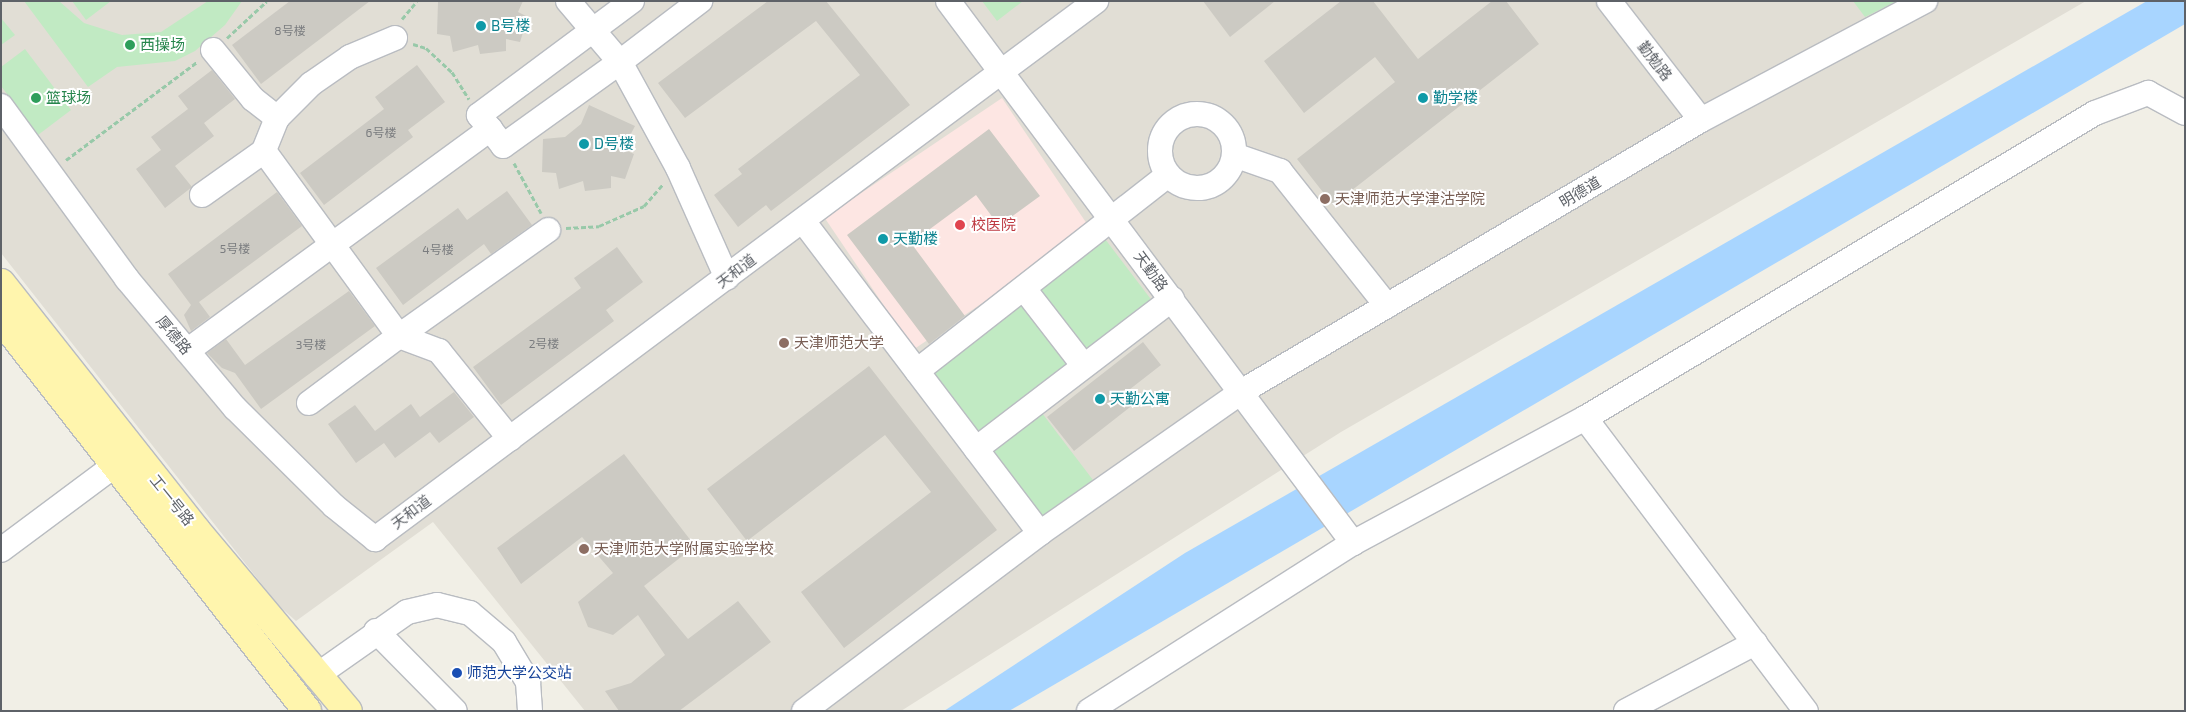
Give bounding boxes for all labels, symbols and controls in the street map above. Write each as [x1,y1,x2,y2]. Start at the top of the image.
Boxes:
place label: B号楼 [491,17,530,35]
marker: B号楼 [475,20,487,32]
house number: 8号楼 [274,24,306,38]
place label: 西操场 [140,36,185,54]
street label: 勤勉路 [1634,38,1676,84]
marker: 西操场 [124,39,136,51]
place label: 篮球场 [46,89,91,107]
place label: 勤学楼 [1433,89,1478,107]
marker: 篮球场 [30,92,42,104]
marker: 勤学楼 [1417,92,1429,104]
house number: 6号楼 [366,126,396,140]
place label: D号楼 [594,135,634,153]
marker: D号楼 [578,138,590,150]
street label: 明德道 [1556,173,1604,211]
place label: 天津师范大学津沽学院 [1335,190,1485,208]
marker: 天津师范大学津沽学院 [1319,193,1331,205]
place label: 校医院 [971,216,1016,234]
marker: 校医院 [953,218,967,232]
place label: 天勤楼 [893,230,938,248]
marker: 天勤楼 [877,233,889,245]
house number: 5号楼 [220,242,250,256]
house number: 4号楼 [422,243,454,257]
street label: 天勤路 [1130,248,1172,294]
street label: 天和道 [713,250,759,292]
street label: 厚德路 [153,312,195,358]
place label: 天津师范大学 [794,334,884,352]
house number: 2号楼 [529,337,559,351]
marker: 天津师范大学 [778,337,790,349]
house number: 3号楼 [296,338,326,352]
place label: 天勤公寓 [1110,390,1170,408]
marker: 天勤公寓 [1094,393,1106,405]
street label: 工一号路 [146,471,198,529]
street label: 天和道 [388,491,434,533]
place label: 天津师范大学附属实验学校 [594,540,774,558]
marker: 天津师范大学附属实验学校 [578,543,590,555]
place label: 师范大学公交站 [467,664,572,682]
marker: 师范大学公交站 [451,667,463,679]

